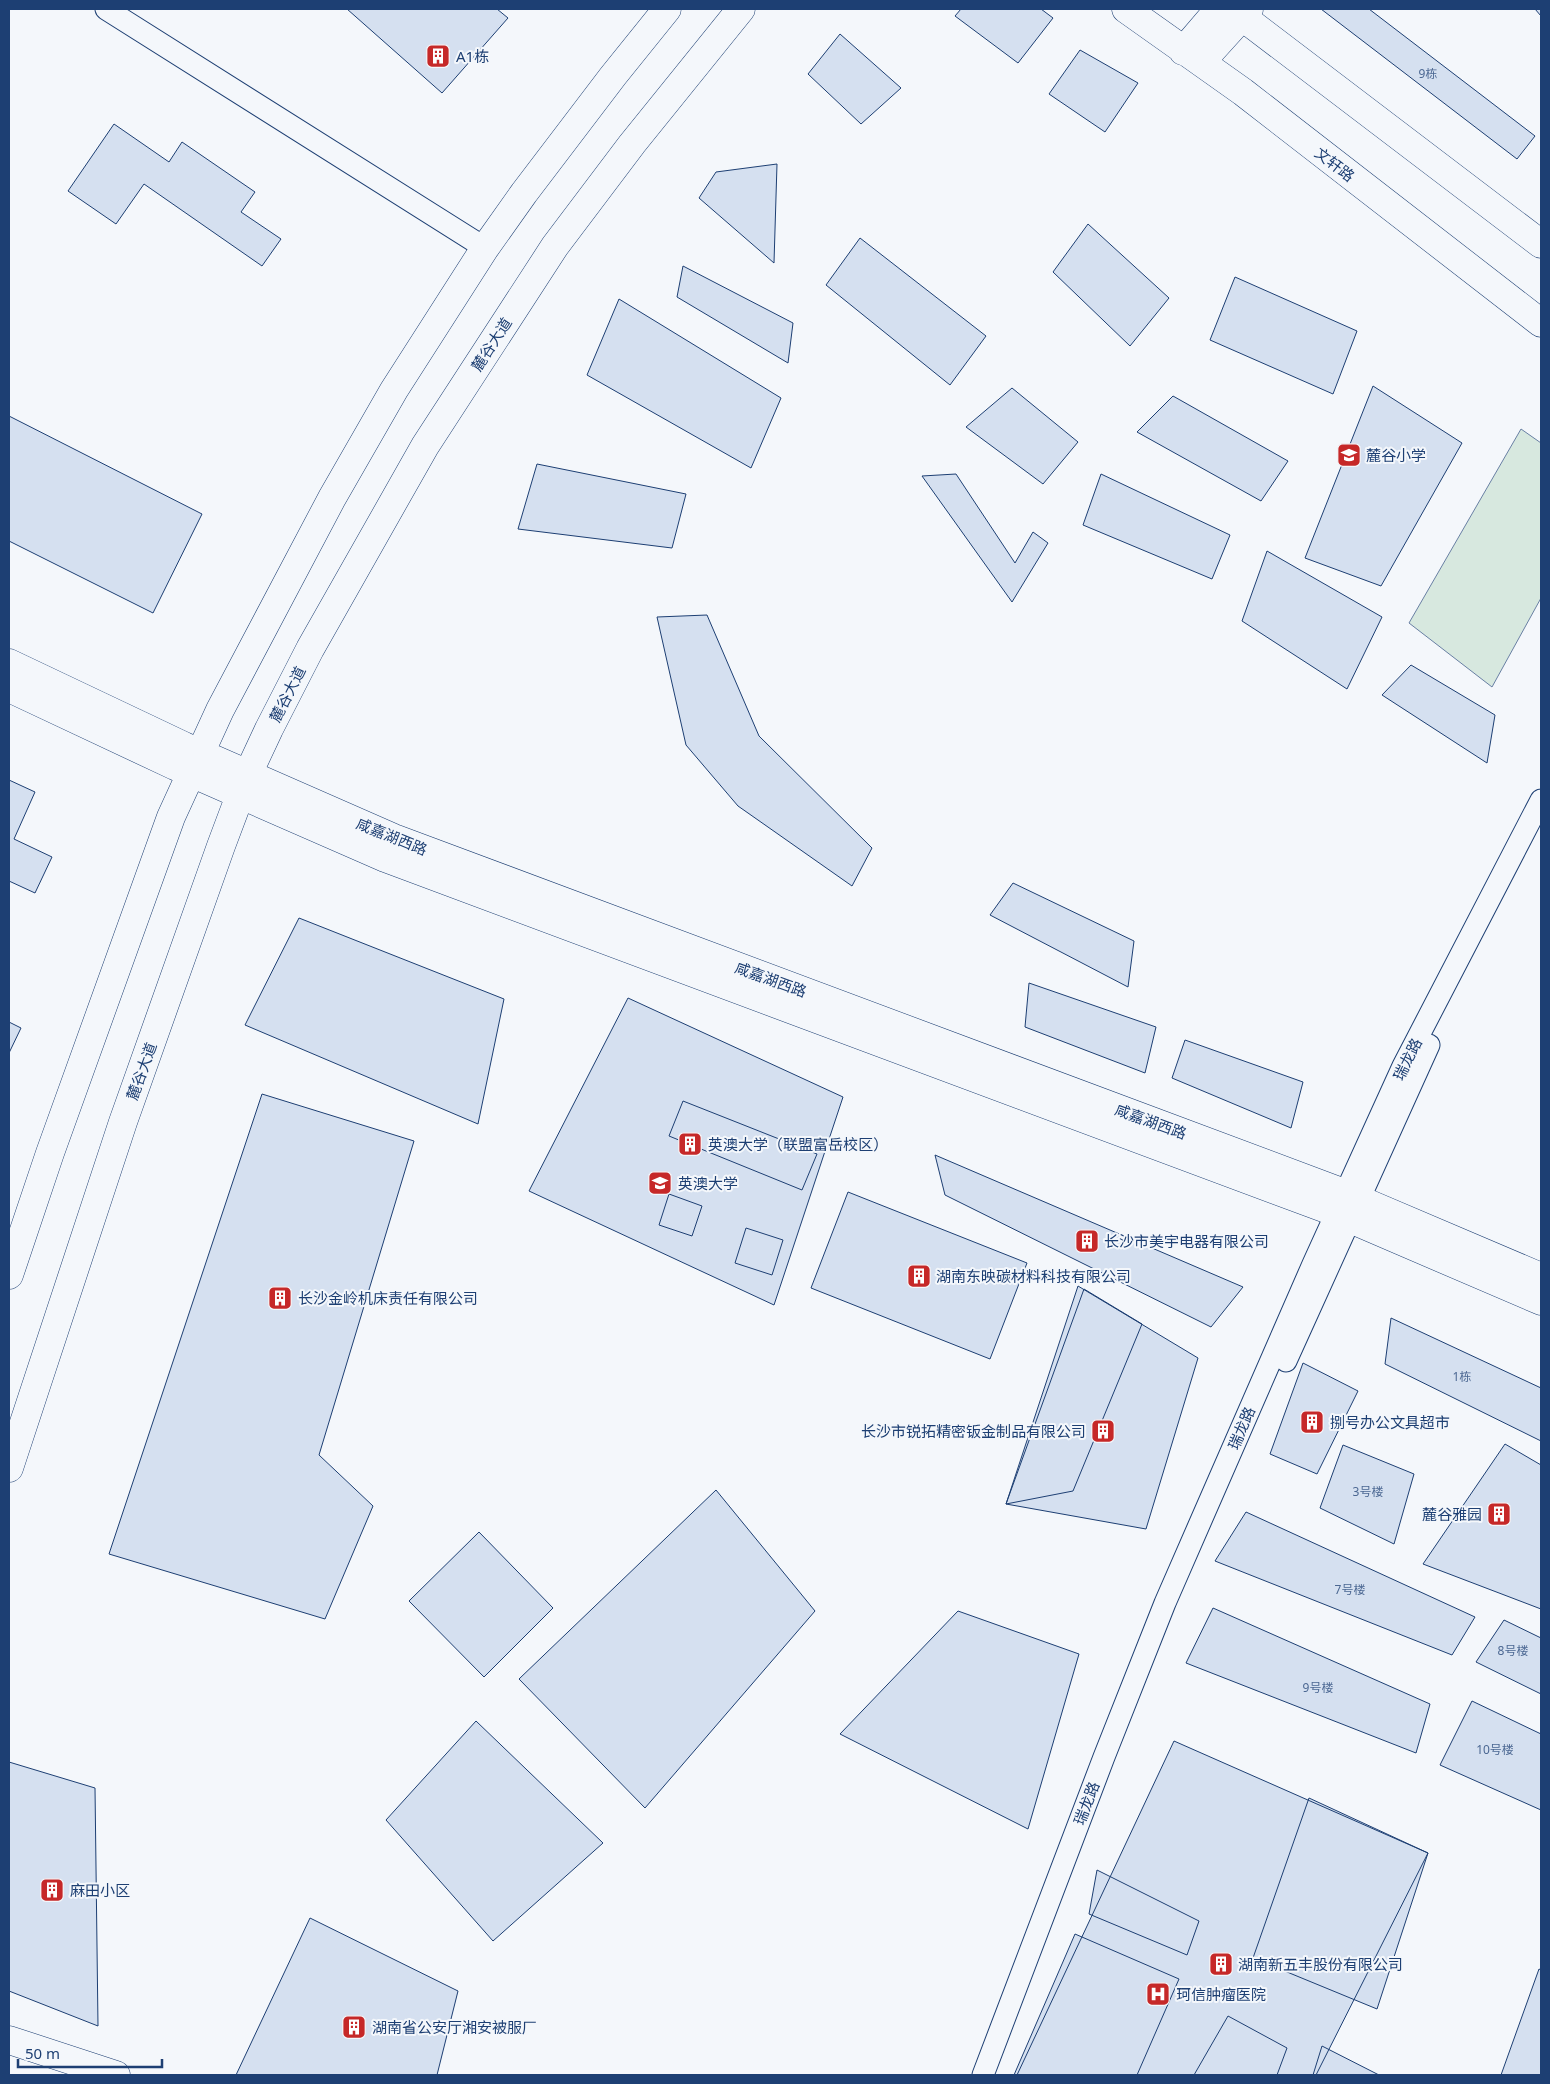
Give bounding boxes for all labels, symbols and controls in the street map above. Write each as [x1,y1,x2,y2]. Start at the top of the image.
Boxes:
building icon: A1栋 [425,43,451,69]
place label: A1栋 [456,46,489,66]
house number: 9栋 [1419,65,1437,82]
street label: 文轩路 [1311,142,1359,186]
street label: 麓谷大道 [466,313,516,375]
school or university icon: 麓谷小学 [1336,442,1362,468]
place label: 麓谷小学 [1366,445,1426,465]
street label: 麓谷大道 [264,663,310,725]
street label: 咸嘉湖西路 [353,813,431,859]
street label: 咸嘉湖西路 [732,957,810,1001]
street label: 瑞龙路 [1388,1034,1426,1084]
street label: 麓谷大道 [121,1039,161,1103]
street label: 咸嘉湖西路 [1112,1099,1190,1143]
building icon: 英澳大学（联盟富岳校区） [677,1131,703,1157]
place label: 英澳大学（联盟富岳校区） [708,1134,888,1154]
school or university icon: 英澳大学 [647,1170,673,1196]
place label: 英澳大学 [678,1173,738,1193]
building icon: 长沙市美宇电器有限公司 [1074,1228,1100,1254]
place label: 长沙市美宇电器有限公司 [1104,1231,1269,1251]
building icon: 湖南东映碳材料科技有限公司 [906,1263,932,1289]
place label: 湖南东映碳材料科技有限公司 [936,1266,1131,1286]
building icon: 长沙金岭机床责任有限公司 [267,1285,293,1311]
place label: 长沙金岭机床责任有限公司 [298,1288,478,1308]
house number: 1栋 [1453,1368,1471,1385]
street label: 瑞龙路 [1223,1403,1259,1453]
building icon: 捌号办公文具超市 [1299,1409,1325,1435]
place label: 捌号办公文具超市 [1330,1412,1450,1432]
building icon: 长沙市锐拓精密钣金制品有限公司 [1090,1418,1116,1444]
place label: 长沙市锐拓精密钣金制品有限公司 [861,1421,1086,1441]
house number: 3号楼 [1353,1483,1383,1500]
building icon: 麓谷雅园 [1486,1501,1512,1527]
place label: 麓谷雅园 [1422,1504,1482,1524]
house number: 7号楼 [1335,1581,1365,1598]
house number: 8号楼 [1498,1642,1528,1659]
house number: 9号楼 [1303,1679,1333,1696]
house number: 10号楼 [1476,1741,1514,1758]
street label: 瑞龙路 [1069,1778,1103,1828]
building icon: 麻田小区 [39,1877,65,1903]
place label: 麻田小区 [70,1880,130,1900]
building icon: 湖南新五丰股份有限公司 [1208,1951,1234,1977]
place label: 湖南新五丰股份有限公司 [1238,1954,1403,1974]
hospital icon: 珂信肿瘤医院 [1145,1981,1171,2007]
place label: 珂信肿瘤医院 [1176,1984,1266,2004]
building icon: 湖南省公安厅湘安被服厂 [341,2014,367,2040]
place label: 湖南省公安厅湘安被服厂 [372,2017,537,2037]
scale bar [18,2036,161,2068]
text: 50 m [25,2043,60,2063]

